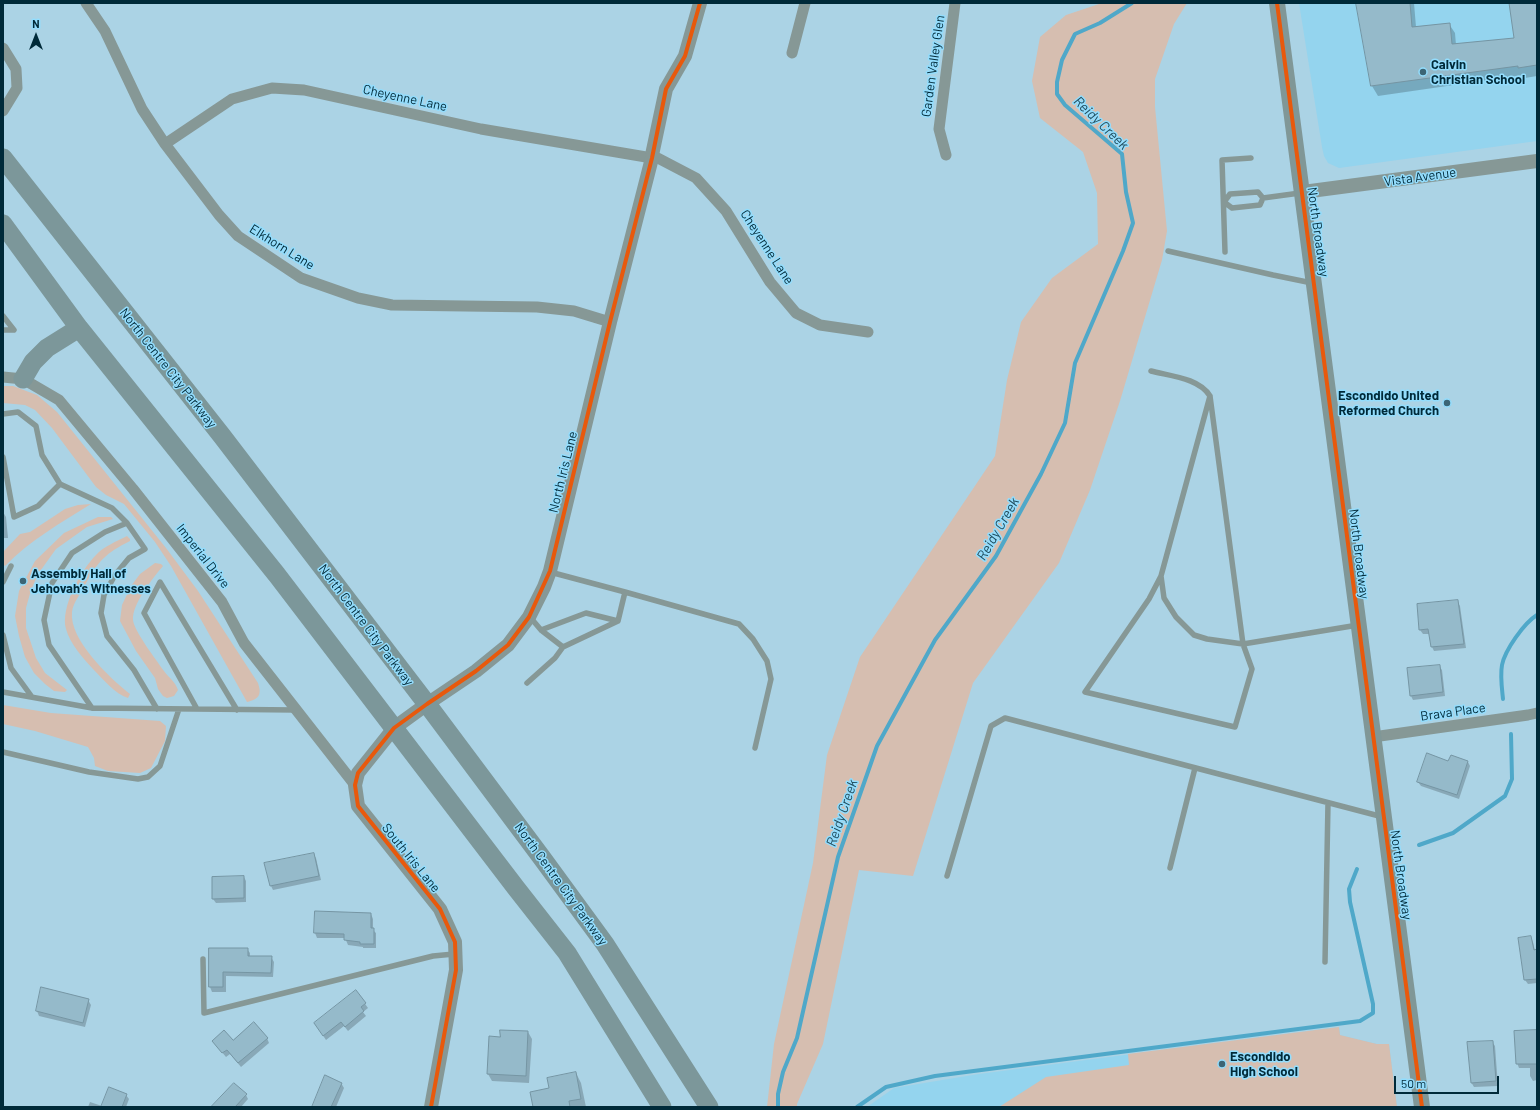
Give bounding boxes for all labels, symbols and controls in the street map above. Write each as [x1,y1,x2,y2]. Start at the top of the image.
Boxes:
street label: Garden Valley Glen [918,14,948,118]
north arrow [16,16,56,56]
text: N [32,17,40,30]
place label: Calvin Christian School [1431,57,1525,88]
marker: Calvin Christian School [1418,67,1428,77]
street label: Cheyenne Lane [362,81,448,115]
water label: Reidy Creek [1070,93,1132,153]
street label: Vista Avenue [1383,164,1457,190]
street label: North Broadway [1304,186,1332,278]
street label: Cheyenne Lane [737,207,797,287]
street label: Elkhorn Lane [247,221,317,273]
street label: North Centre City Parkway [116,305,220,431]
place label: Escondido United Reformed Church [1338,388,1439,419]
marker: Escondido United Reformed Church [1442,398,1452,408]
street label: North Iris Lane [545,430,581,514]
water label: Reidy Creek [973,495,1023,563]
street label: North Broadway [1346,508,1372,600]
street label: Imperial Drive [173,521,233,591]
street label: North Centre City Parkway [315,561,417,689]
place label: Assembly Hall of Jehovah’s Witnesses [31,566,151,597]
marker: Assembly Hall of Jehovah’s Witnesses [18,576,28,586]
street label: Brava Place [1419,700,1487,724]
water label: Reidy Creek [823,777,861,849]
street label: South Iris Lane [378,820,444,896]
street label: North Centre City Parkway [511,820,611,948]
street label: North Broadway [1387,829,1415,921]
place label: Escondido High School [1230,1049,1298,1080]
marker: Escondido High School [1217,1059,1227,1069]
scale bar [1396,1068,1501,1094]
text: 50 m [1401,1076,1426,1090]

